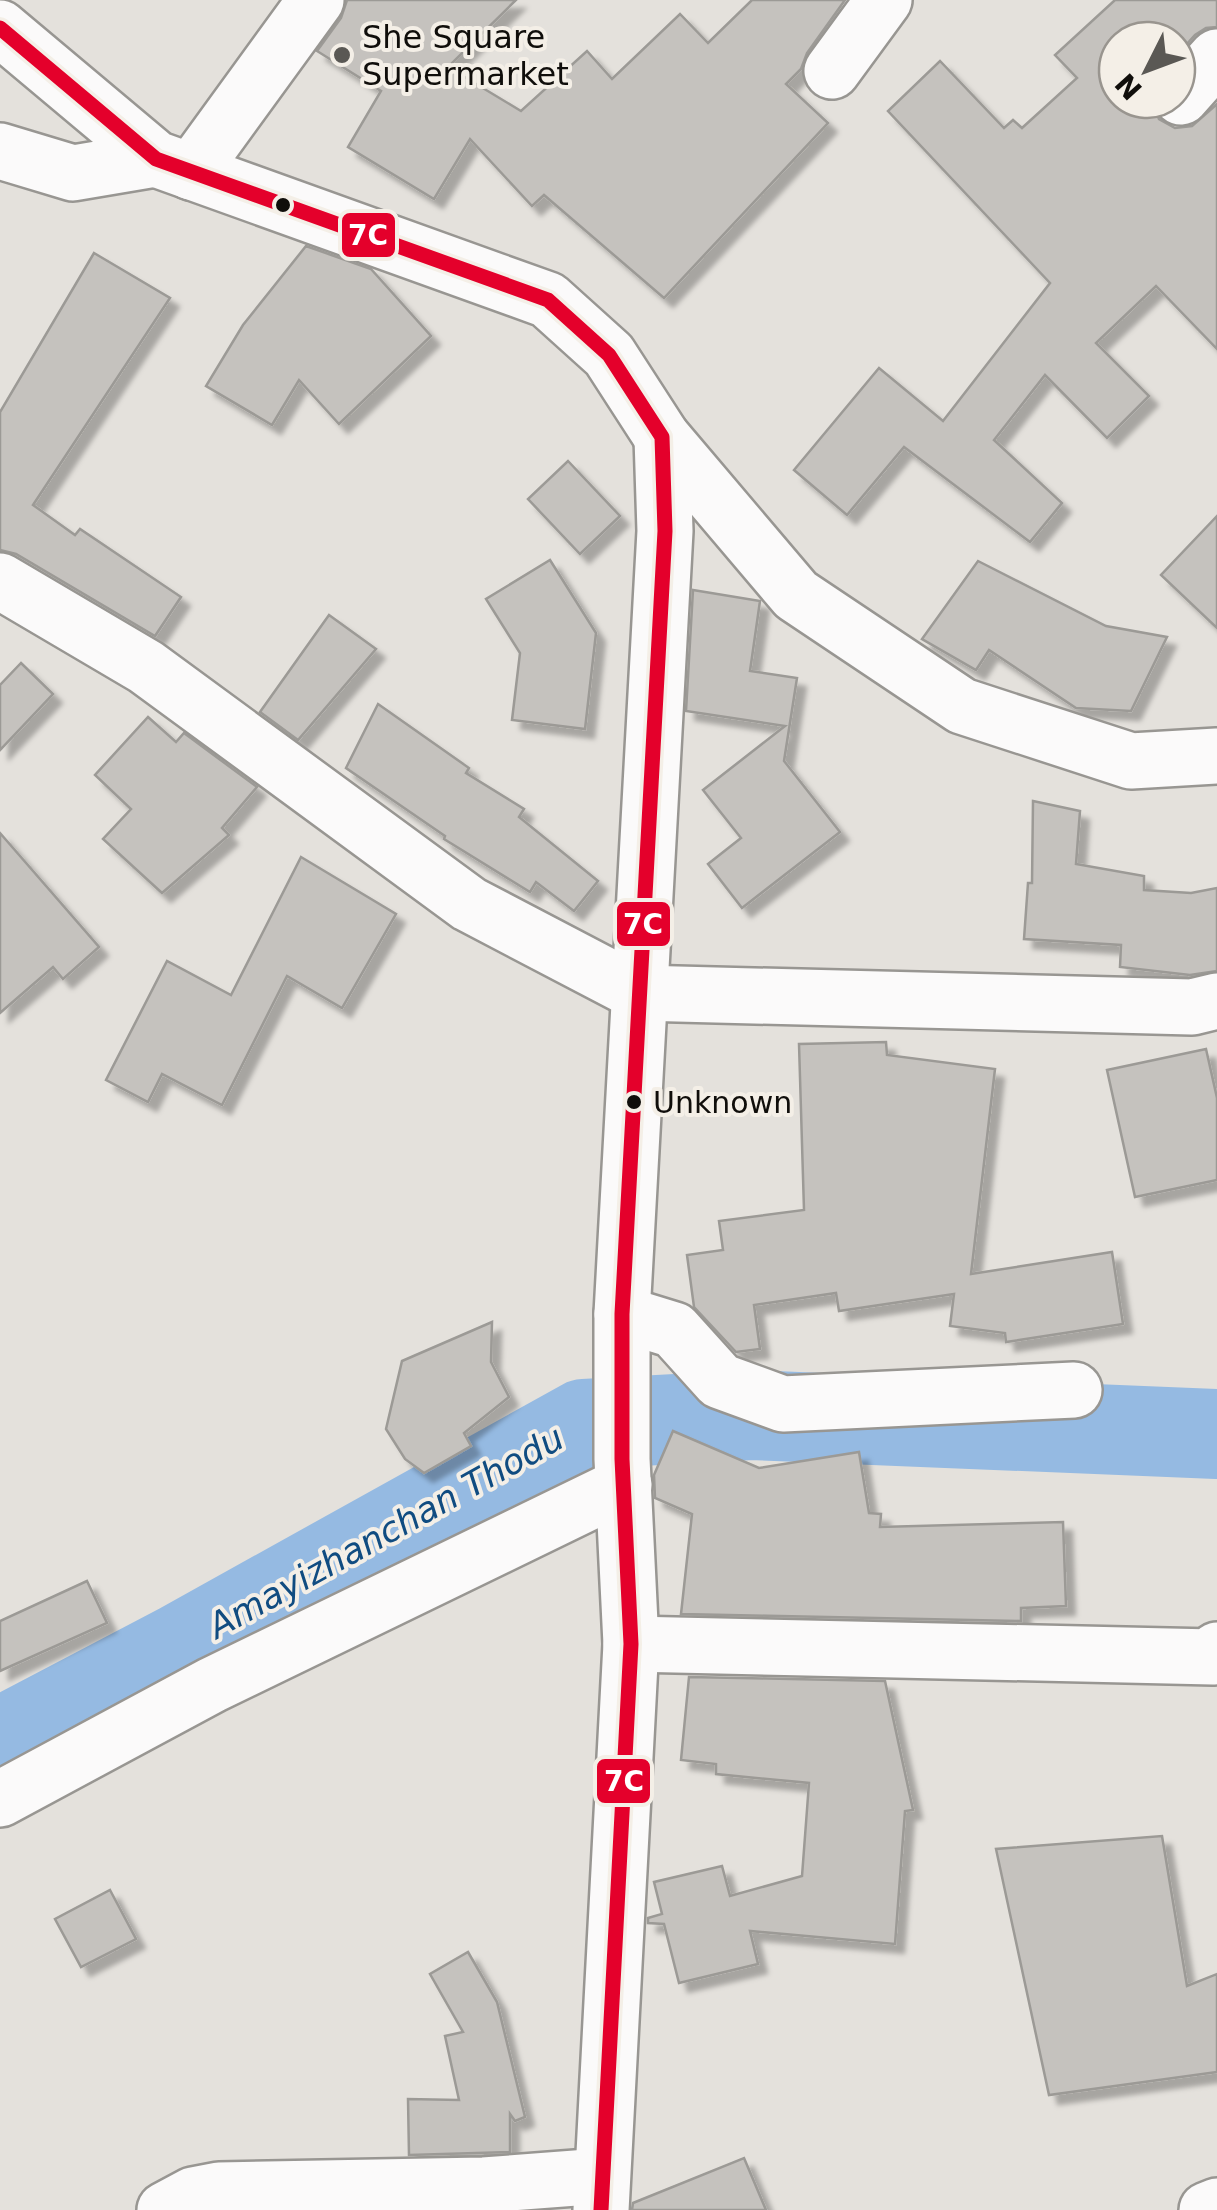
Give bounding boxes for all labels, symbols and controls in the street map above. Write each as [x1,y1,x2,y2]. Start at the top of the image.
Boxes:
place label: She Square Supermarket [362,18,569,93]
north arrow [1097,20,1197,120]
marker: She Square Supermarket [331,44,353,66]
text: N [1109,67,1149,106]
unlabelled marker [273,195,293,215]
line badge: 7C [340,211,397,259]
text: 7C [348,219,388,252]
line badge: 7C [615,900,672,948]
text: 7C [623,908,663,941]
place label: Unknown [653,1085,792,1120]
marker: Unknown [624,1092,644,1112]
water label: Amayizhanchan Thodu [200,1418,570,1647]
line badge: 7C [595,1757,652,1805]
text: 7C [604,1765,644,1798]

